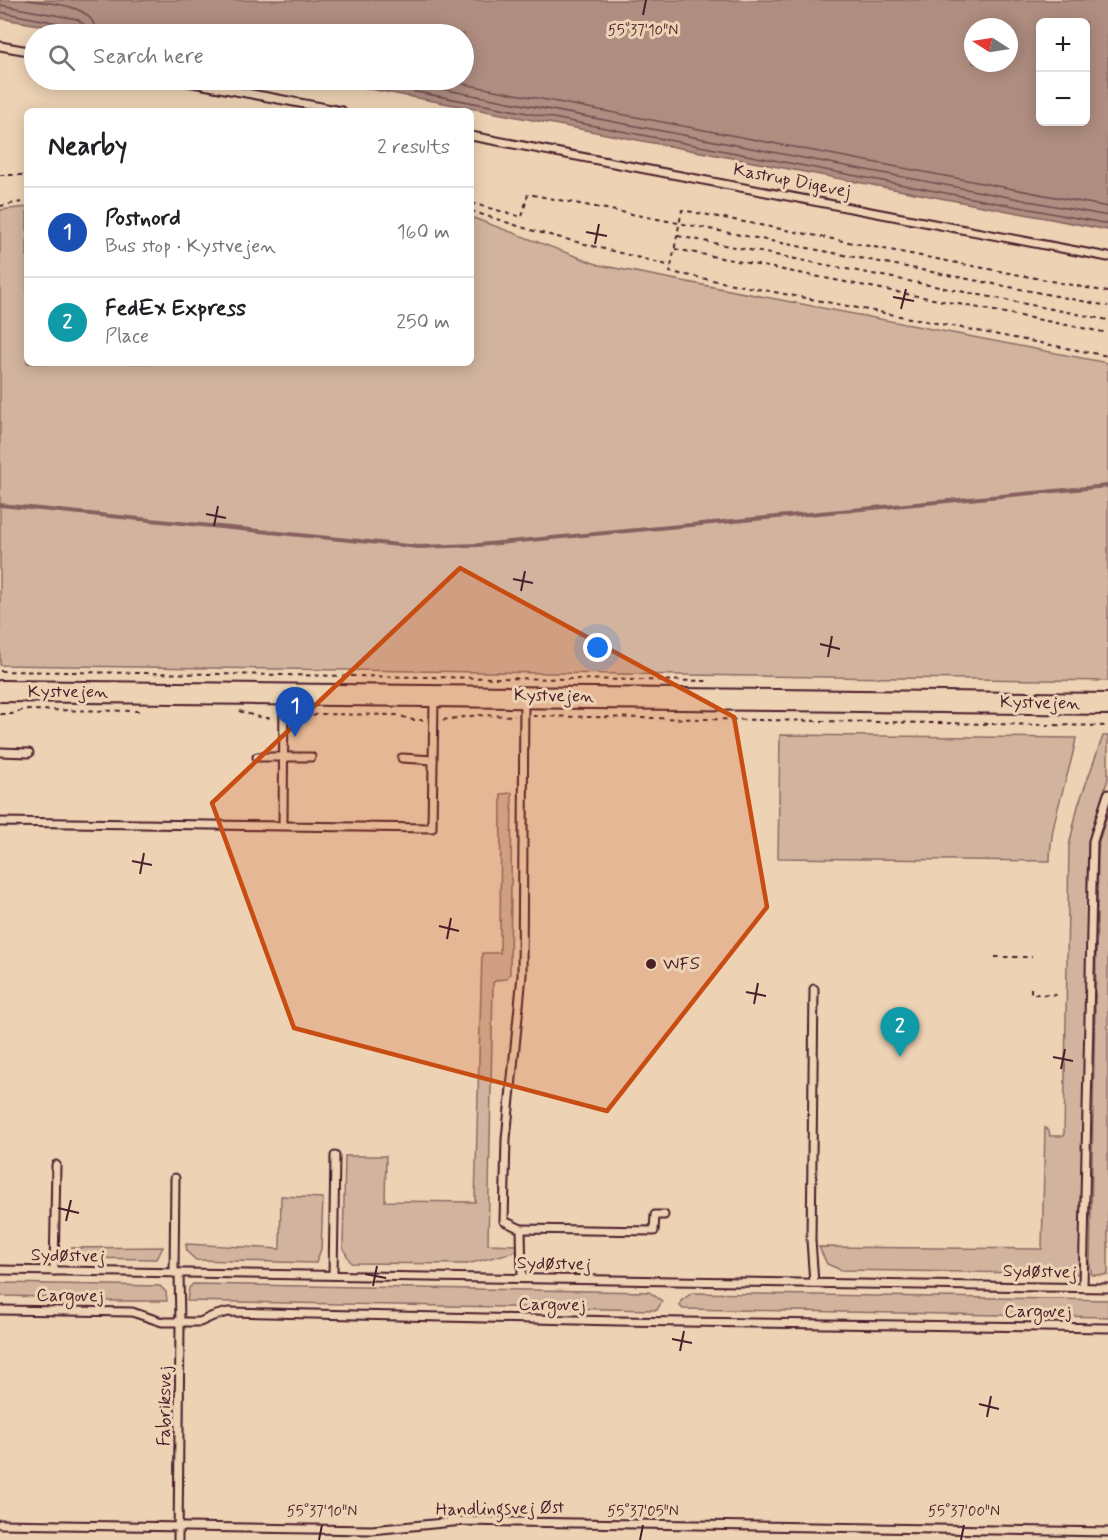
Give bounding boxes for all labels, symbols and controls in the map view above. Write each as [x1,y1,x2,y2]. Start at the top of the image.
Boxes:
north arrow [964,18,1018,72]
map controls [1036,18,1090,126]
button: + [1036,18,1090,72]
text: 55°37'10"N [608,21,678,41]
search box [24,24,474,90]
icon: search [45,41,78,74]
text: Search here [93,43,204,71]
button: − [1036,72,1090,126]
text: Nearby [48,130,127,164]
text: 2 results [377,134,450,161]
street label: Kastrup Digevej [731,158,853,204]
text: Postnord [105,205,181,233]
text: 1 [63,219,72,246]
text: 160 m [397,219,450,246]
text: Bus stop · Kystvejen [105,233,276,260]
text: FedEx Express [105,295,246,323]
text: 2 [63,309,72,336]
text: 250 m [396,309,450,336]
text: Place [105,323,149,350]
your location [583,633,612,662]
street label: Kystvejen [28,680,108,704]
street label: Kystvejen [514,683,594,709]
pin: 1 [276,688,314,737]
street label: Kystvejen [1000,690,1080,716]
place label: WFS [663,952,700,976]
marker: WFS [644,957,658,971]
pin: 2 [880,1008,920,1057]
street label: Sydøstvej [31,1243,105,1269]
street label: Sydøstvej [517,1251,591,1277]
street label: Sydøstvej [1003,1259,1077,1285]
street label: Cargovej [36,1283,104,1310]
street label: Cargovej [518,1292,586,1319]
street label: Cargovej [1004,1300,1072,1325]
street label: Fabriksvej [152,1366,178,1446]
street label: Handlingsvej Øst [435,1496,565,1524]
text: 55°37'10"N [287,1502,357,1522]
text: 55°37'05"N [607,1502,679,1522]
text: 55°37'00"N [928,1502,1000,1522]

